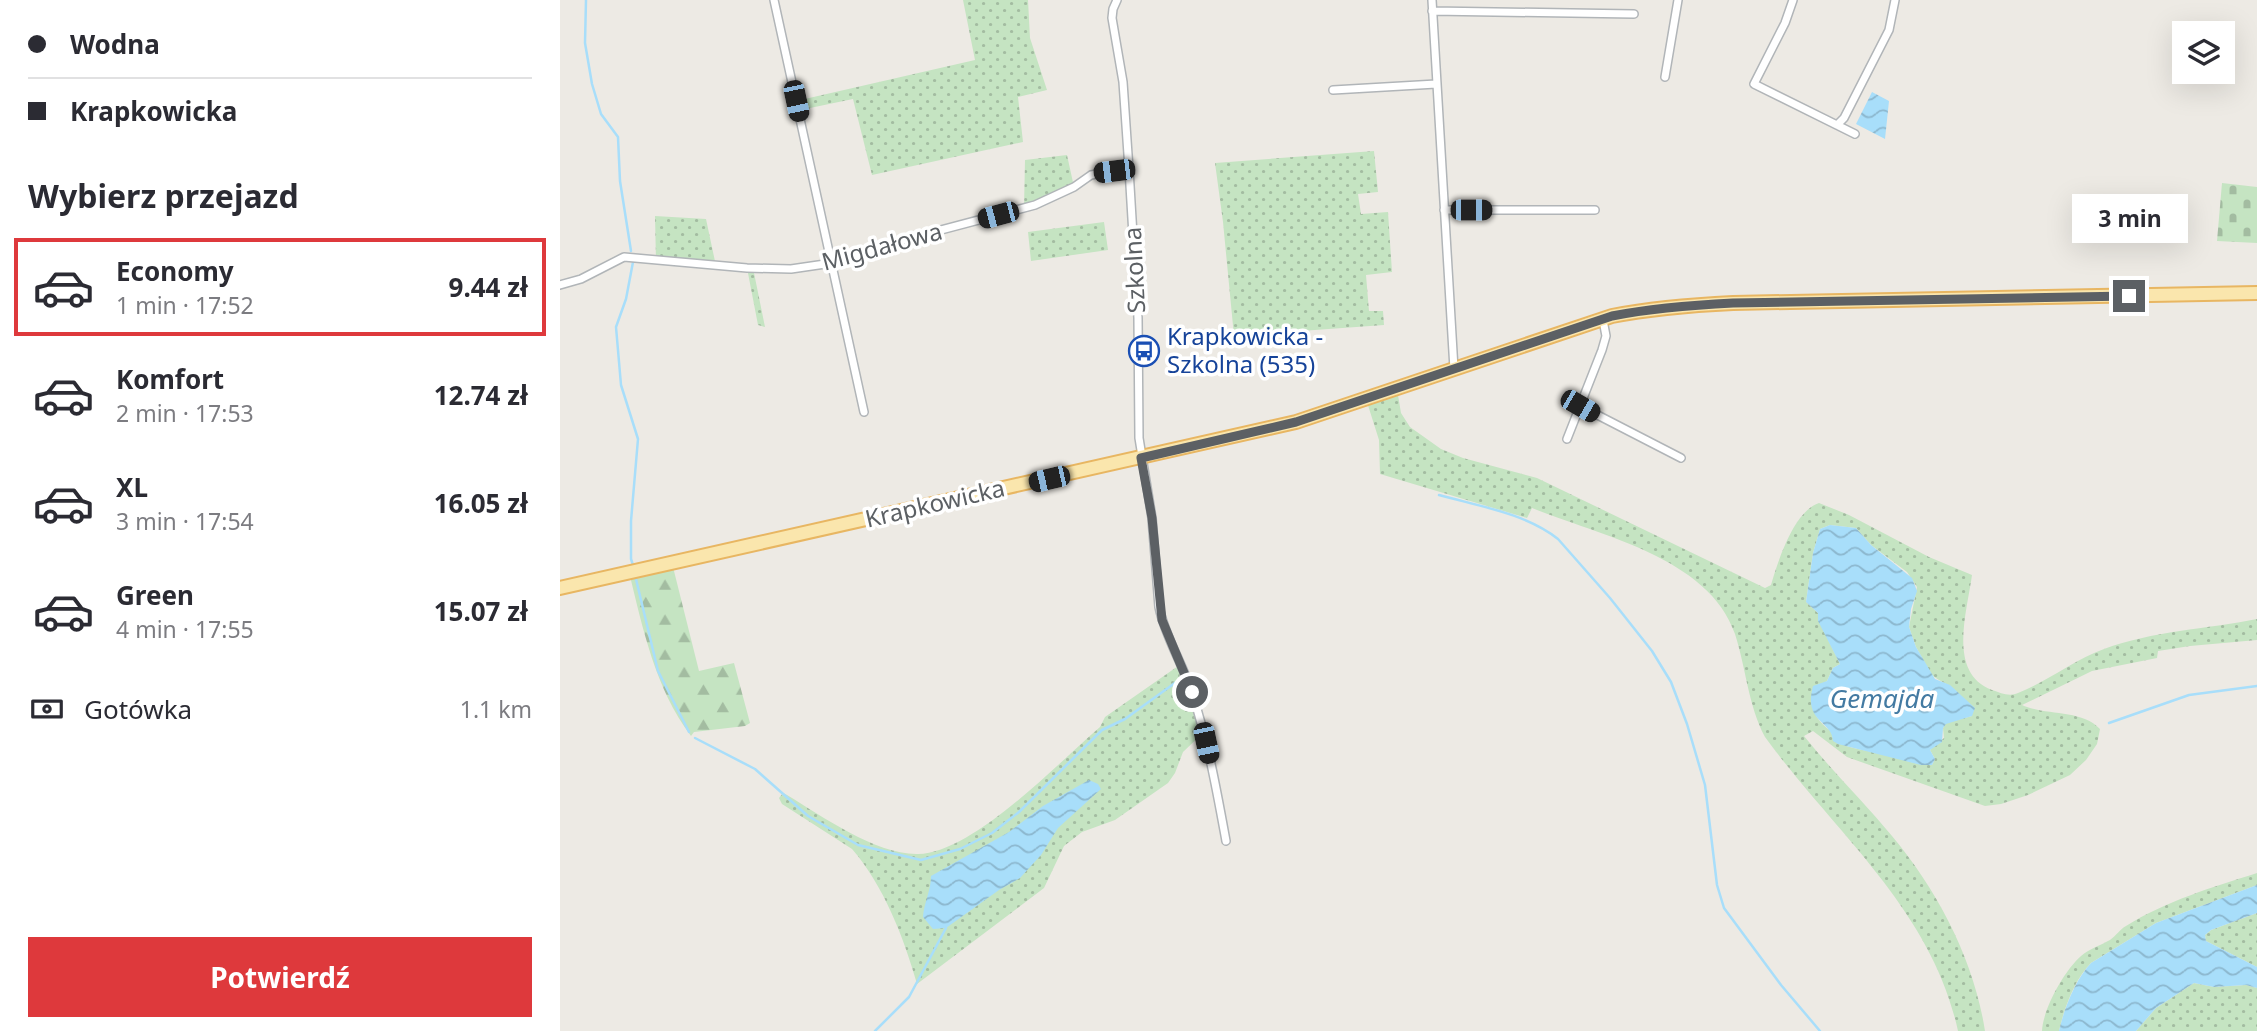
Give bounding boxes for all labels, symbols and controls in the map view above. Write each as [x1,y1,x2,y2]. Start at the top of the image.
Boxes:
map controls [2172,21,2235,84]
button: layers [2172,21,2235,84]
text: Wodna [70,26,160,62]
car [782,78,811,124]
text: Krapkowicka [70,93,237,129]
car [1092,158,1137,184]
text: Wybierz przejazd [28,174,299,217]
callout: 3 min [2071,194,2187,244]
car [975,199,1022,231]
car [1451,200,1493,221]
text: 3 min [2098,202,2162,234]
street label: Migdałowa [818,214,946,277]
street label: Szkolna [1115,226,1152,314]
text: Economy [116,253,234,289]
icon: car [32,256,95,319]
text: 9.44 zł [449,269,528,305]
route end [2113,280,2145,312]
text: 1 min · 17:52 [116,289,254,321]
place label: Krapkowicka - Szkolna (535) [1167,319,1323,380]
bus stop icon: Krapkowicka - Szkolna (535) [1127,334,1161,368]
text: Komfort [116,361,224,397]
icon: car [32,364,95,427]
text: 12.74 zł [434,377,528,413]
car [1557,386,1604,426]
text: 2 min · 17:53 [116,397,254,429]
car [1027,464,1072,494]
text: XL [116,469,148,505]
street label: Krapkowicka [862,470,1008,535]
icon: car [32,472,95,535]
text: 16.05 zł [434,485,528,521]
text: 3 min · 17:54 [116,505,254,537]
text: Green [116,577,194,613]
icon: car [32,580,95,643]
text: 15.07 zł [434,593,528,629]
text: 4 min · 17:55 [116,613,254,645]
route start [1176,676,1208,708]
water label: Gemajda [1830,680,1935,716]
icon: cash [28,690,66,728]
text: Gotówka [84,691,192,727]
text: 1.1 km [460,693,532,725]
car [1192,720,1221,766]
button: Potwierdź [28,937,532,1017]

